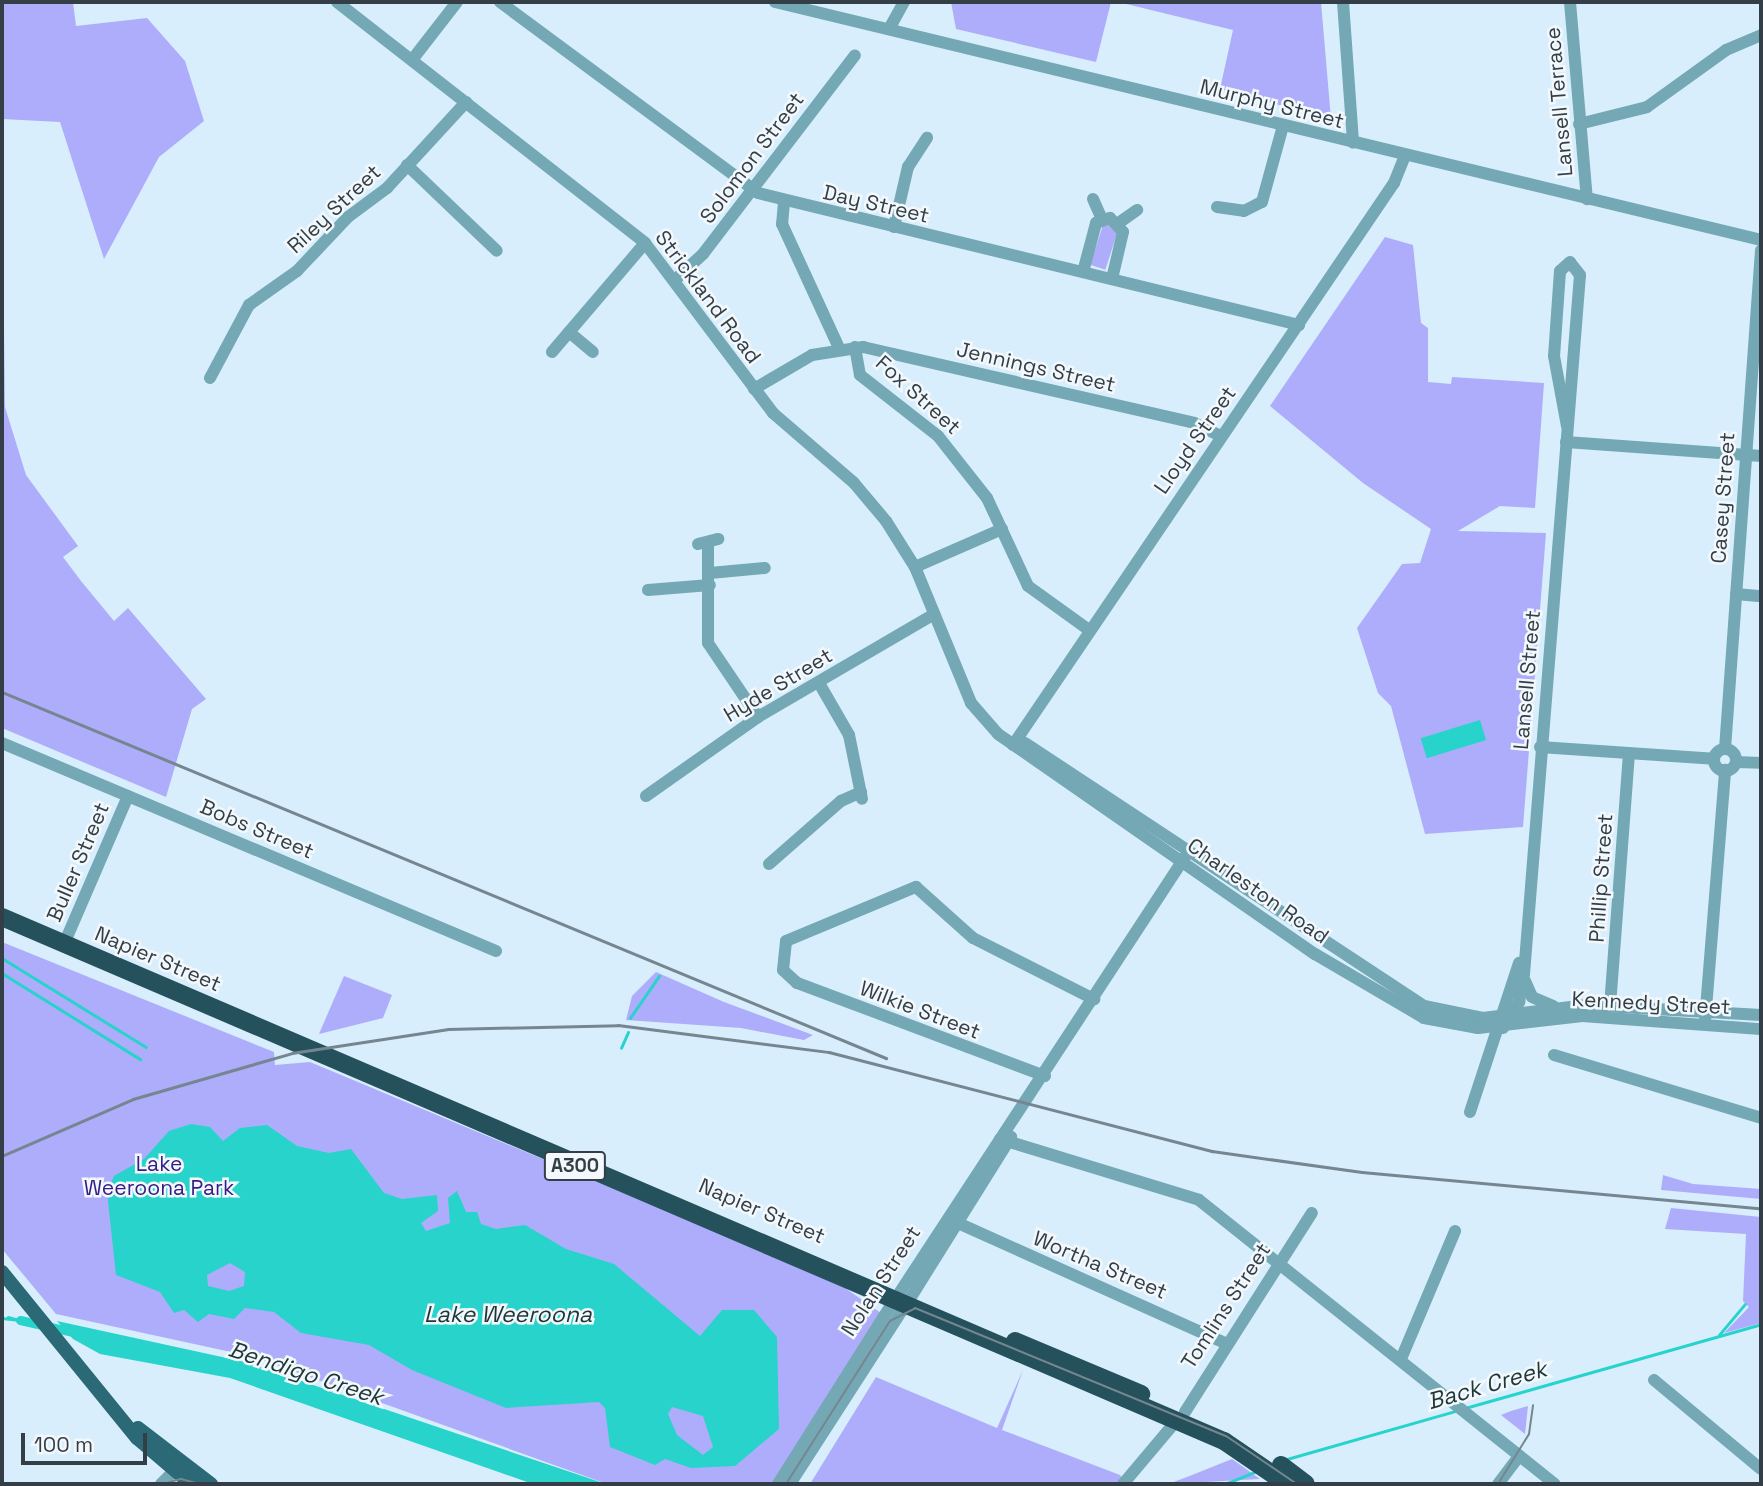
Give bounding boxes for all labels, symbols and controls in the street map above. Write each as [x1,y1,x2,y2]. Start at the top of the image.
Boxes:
street label: Lansell Terrace [1540,26,1578,178]
street label: Murphy Street [1197,74,1347,134]
street label: Solomon Street [695,88,809,228]
street label: Riley Street [282,159,386,259]
street label: Day Street [820,180,932,228]
street label: Strickland Road [650,226,766,368]
street label: Jennings Street [954,336,1118,398]
street label: Fox Street [870,350,966,440]
street label: Lloyd Street [1149,381,1241,499]
street label: Casey Street [1706,432,1740,564]
street label: Lansell Street [1508,609,1546,751]
street label: Hyde Street [719,643,837,727]
street label: Bobs Street [196,794,318,864]
street label: Buller Street [42,799,114,925]
street label: Phillip Street [1584,813,1618,943]
street label: Charleston Road [1182,833,1334,949]
street label: Napier Street [91,921,225,997]
street label: Wilkie Street [856,975,984,1045]
street label: Kennedy Street [1571,986,1731,1020]
road number: A300 [544,1150,606,1182]
park label: Lake Weeroona Park [84,1151,234,1201]
street label: Napier Street [695,1173,829,1249]
street label: Nolan Street [836,1221,926,1341]
street label: Wortha Street [1029,1225,1171,1305]
street label: Tomlins Street [1176,1238,1276,1374]
water label: Lake Weeroona [424,1300,592,1328]
water label: Bendigo Creek [225,1335,387,1411]
water label: Back Creek [1424,1355,1550,1415]
scale bar [24,1420,150,1464]
text: 100 m [34,1431,93,1458]

